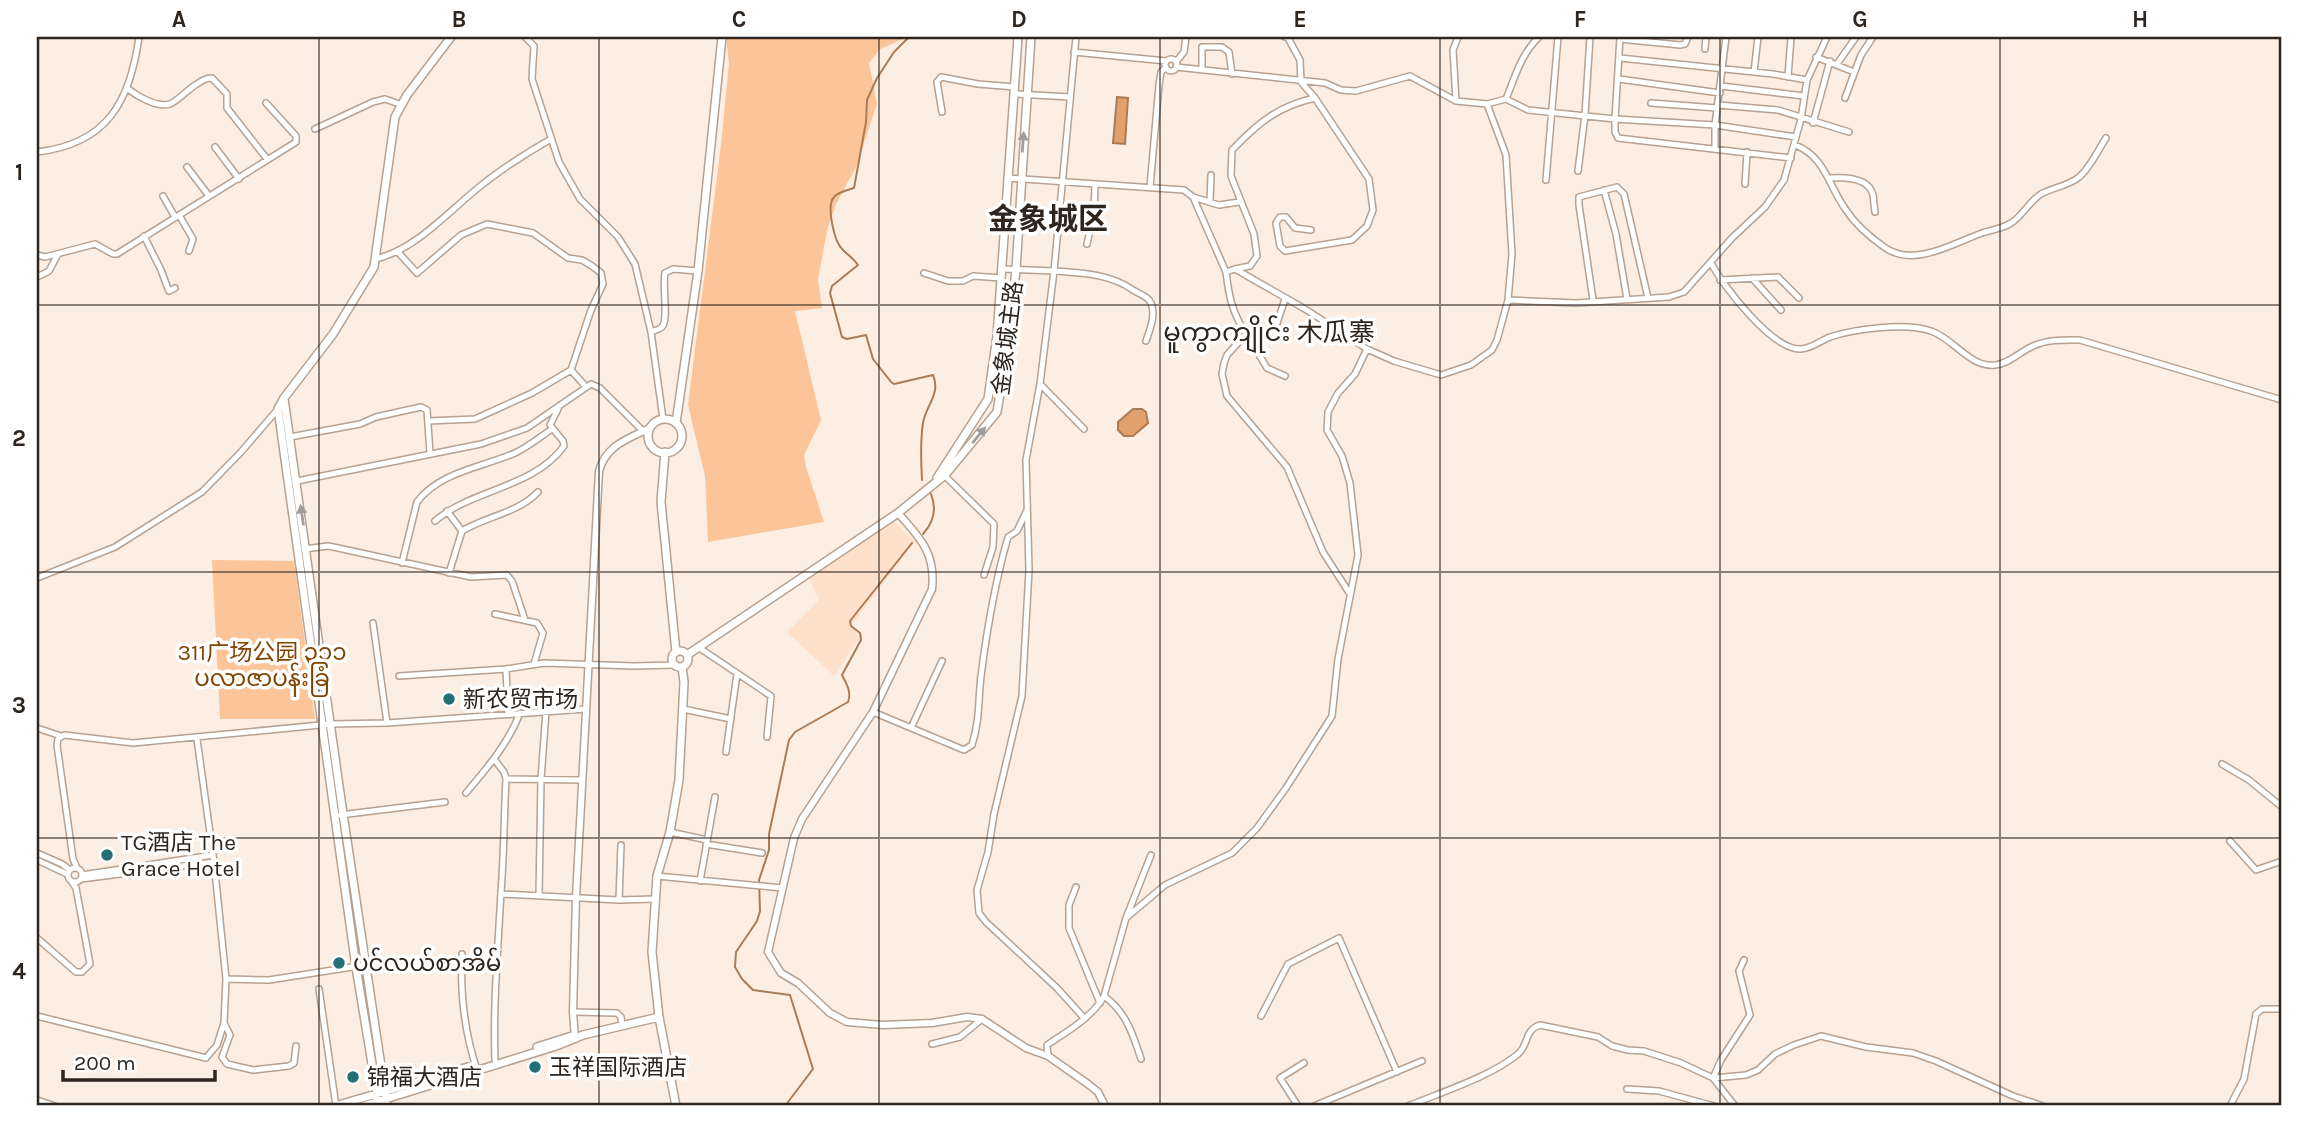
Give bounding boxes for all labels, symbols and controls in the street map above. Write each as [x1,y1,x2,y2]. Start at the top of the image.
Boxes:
text: A [172,6,186,33]
text: B [452,6,466,33]
text: C [732,6,746,33]
text: D [1011,6,1027,33]
text: E [1293,6,1307,33]
text: F [1574,6,1586,33]
text: G [1852,6,1868,33]
text: H [2132,6,2148,33]
one-way arrow [1018,130,1029,152]
text: 1 [15,159,23,186]
district label: 金象城区 [988,201,1108,237]
street label: 金象城主路 [987,279,1028,397]
district label: မူကွာကျိုင်း 木瓜寨 [1163,315,1375,353]
text: 2 [12,425,26,452]
one-way arrow [971,426,986,443]
one-way arrow [296,504,307,526]
park label: 311广场公园 ၃၁၁ ပလာဇာပန်းခြံ [177,639,347,697]
place label: 新农贸市场 [463,686,578,713]
marker: 新农贸市场 [441,691,457,707]
text: 3 [12,692,26,719]
place label: TG酒店 The Grace Hotel [121,829,241,882]
marker: TG酒店 The Grace Hotel [99,847,115,863]
place label: ပင်လယ်စာအိမ် [353,947,501,977]
marker: ပင်လယ်စာအိမ် [331,955,347,971]
text: 4 [12,958,26,985]
scale bar [63,1038,215,1082]
text: 200 m [74,1051,136,1075]
place label: 玉祥国际酒店 [549,1054,687,1081]
marker: 玉祥国际酒店 [527,1059,543,1075]
place label: 锦福大酒店 [367,1064,482,1091]
marker: 锦福大酒店 [345,1069,361,1085]

